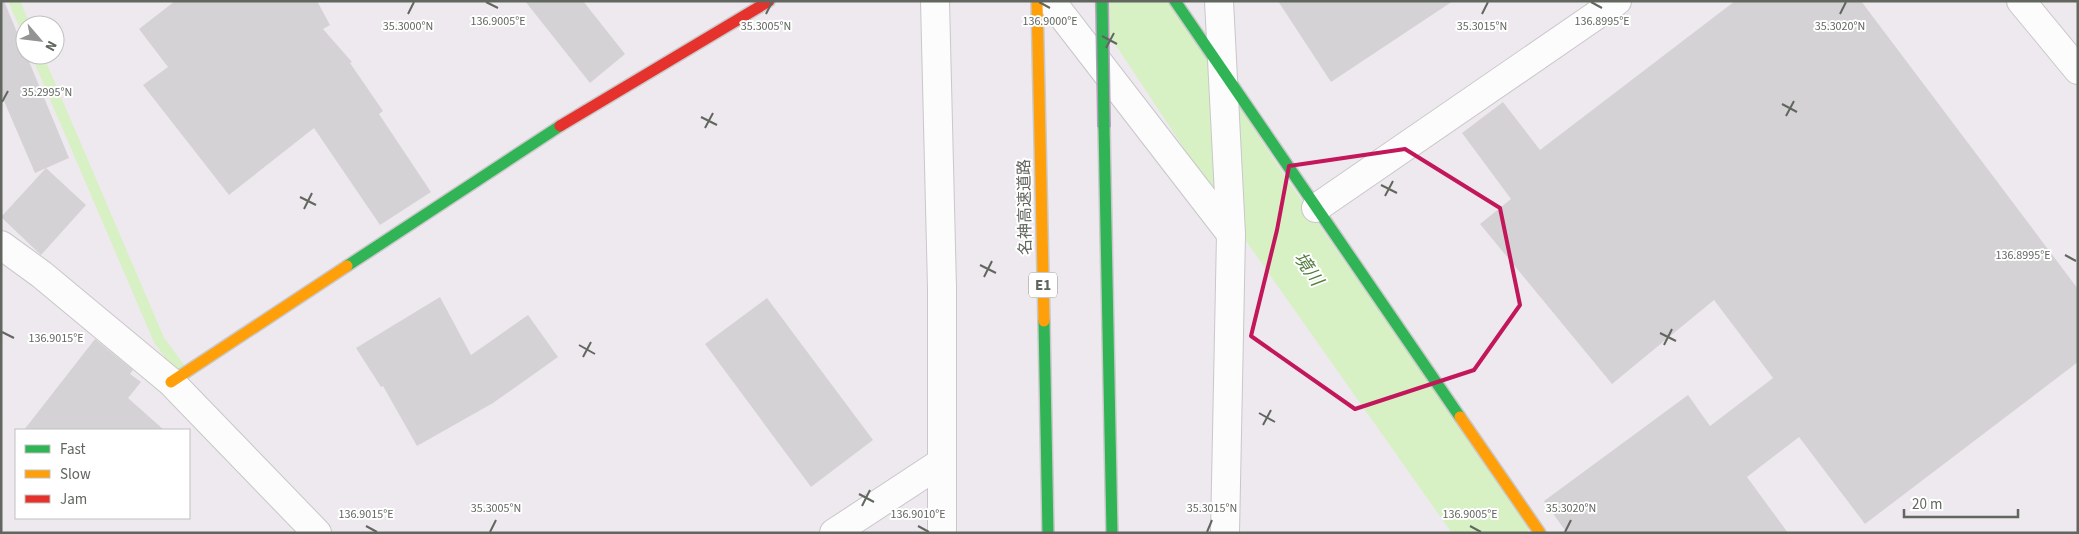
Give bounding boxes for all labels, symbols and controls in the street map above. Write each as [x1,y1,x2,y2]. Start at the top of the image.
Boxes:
text: 136.9005°E [470,13,526,30]
text: 136.9000°E [1022,13,1078,30]
text: 136.8995°E [1574,13,1630,30]
north arrow [15,15,65,65]
text: 35.3000°N [383,18,433,35]
text: 35.3005°N [741,18,791,35]
text: 35.3015°N [1457,18,1507,35]
text: 35.3020°N [1815,18,1865,35]
text: N [40,37,62,54]
text: 35.2995°N [22,84,72,101]
street label: 名神高速道路 [1013,159,1037,255]
water label: 境川 [1287,247,1330,293]
text: 136.8995°E [1995,247,2051,264]
road number: E1 [1029,272,1057,298]
text: 136.9015°E [28,330,84,347]
legend [15,429,190,519]
text: Fast [60,439,86,460]
text: Slow [60,464,91,485]
scale bar [1904,486,2018,518]
text: Jam [60,489,87,510]
text: 20 m [1912,494,1942,515]
text: 35.3005°N [471,500,521,517]
text: 35.3015°N [1187,500,1237,517]
text: 35.3020°N [1546,500,1596,517]
text: 136.9015°E [338,506,394,523]
text: 136.9010°E [890,506,946,523]
text: 136.9005°E [1442,506,1498,523]

